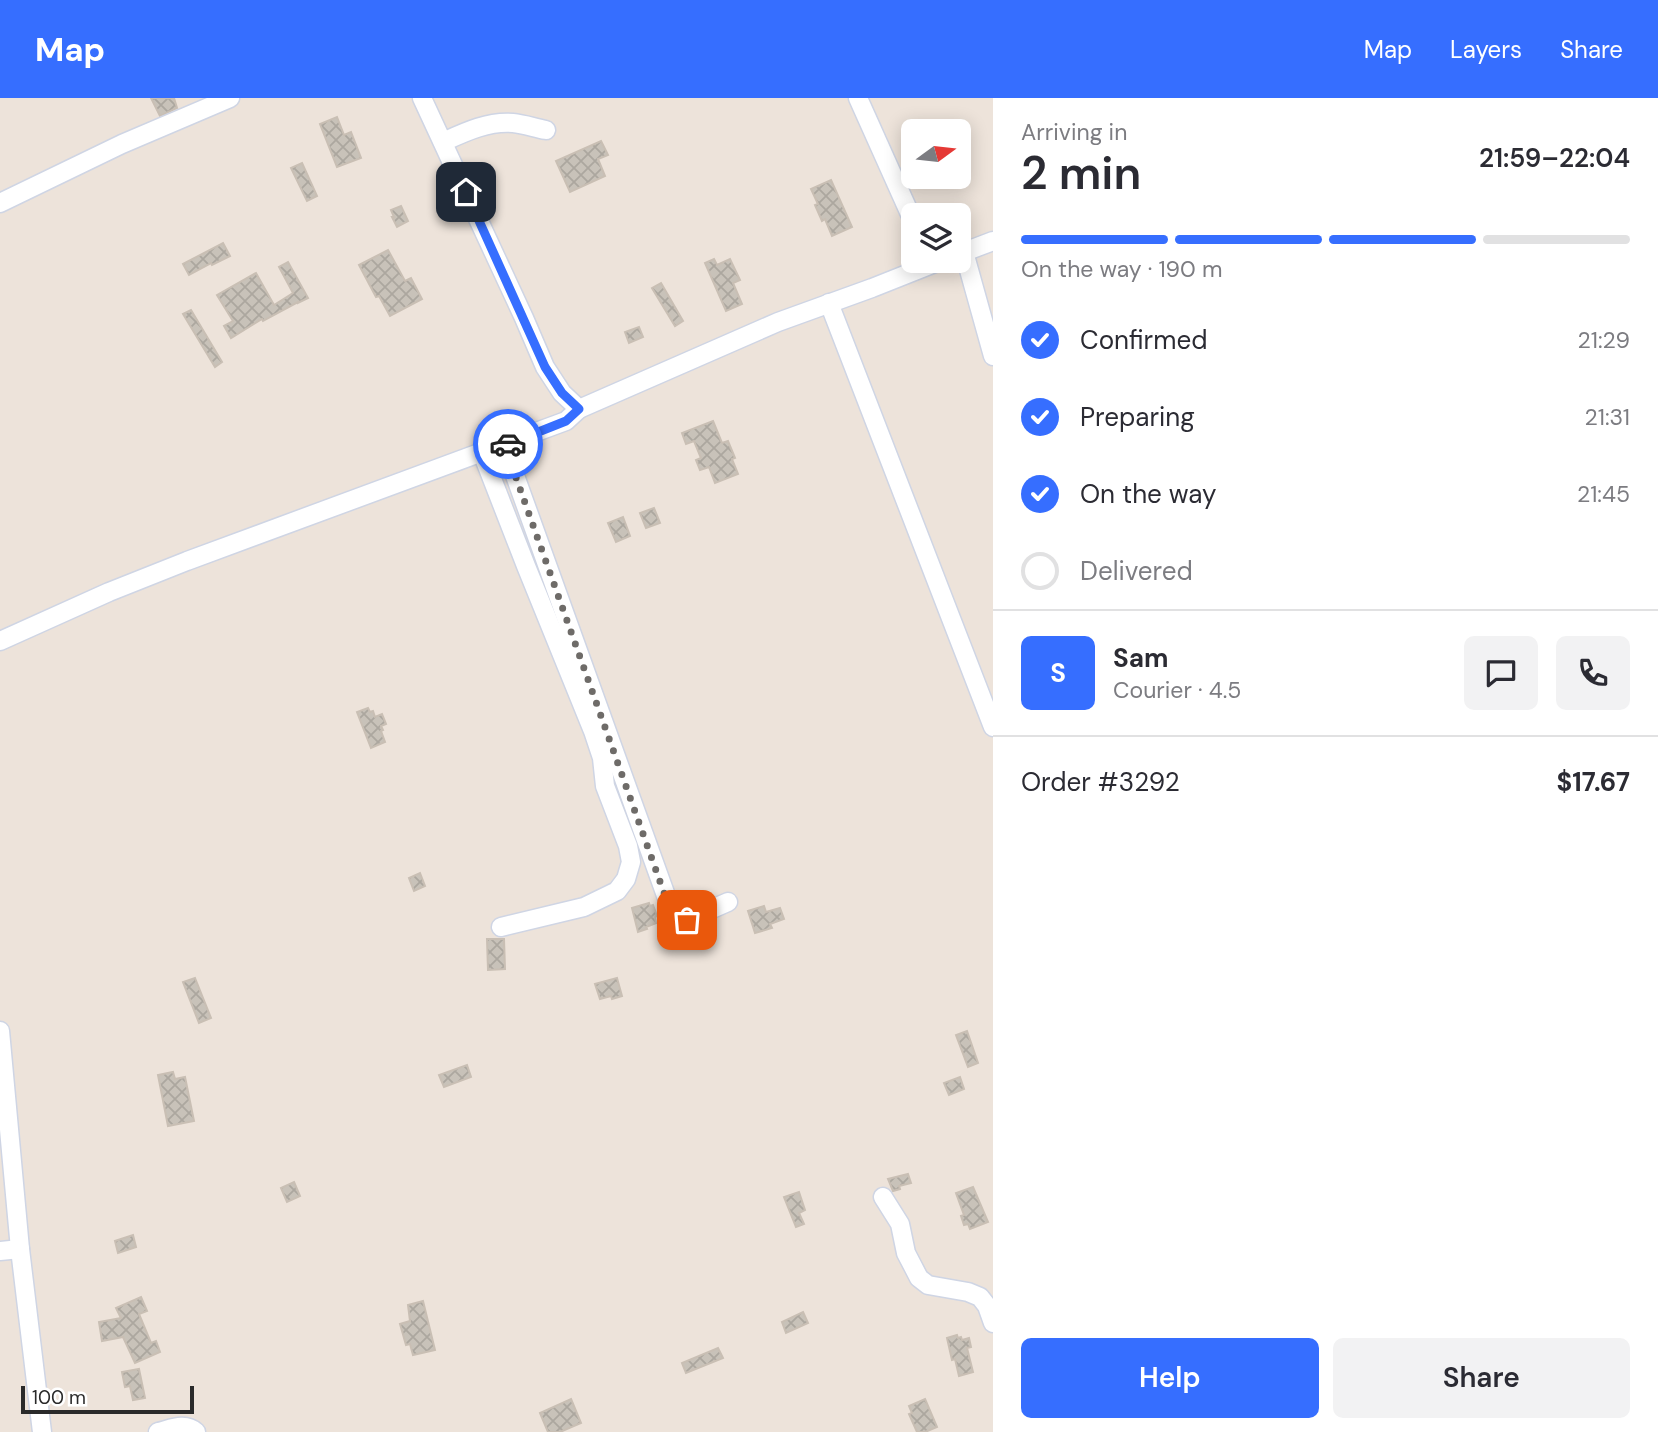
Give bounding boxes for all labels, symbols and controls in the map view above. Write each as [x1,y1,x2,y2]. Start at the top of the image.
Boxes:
text: Map [35,28,105,71]
text: Map [1364,34,1412,65]
text: Layers [1450,34,1522,65]
text: Share [1560,34,1623,65]
text: Arriving in [1021,117,1127,147]
north arrow [901,119,971,189]
map controls [901,119,971,273]
text: 21:59–22:04 [1479,141,1630,175]
text: 2 min [1021,143,1141,203]
pin [436,162,496,222]
icon: home [447,173,485,211]
button: layers [901,203,971,273]
text: On the way · 190 m [1021,254,1222,284]
icon: check [1021,321,1059,359]
text: Confirmed [1080,323,1207,357]
text: 21:29 [1577,325,1630,355]
icon: check [1021,398,1059,436]
text: Preparing [1080,400,1195,434]
text: 21:31 [1585,402,1630,432]
courier [473,409,543,479]
icon: car [489,425,527,463]
icon: check [1021,475,1059,513]
text: On the way [1080,477,1216,511]
text: 21:45 [1577,479,1630,509]
text: Delivered [1080,554,1193,588]
button: chat [1464,636,1538,710]
button: phone [1556,636,1630,710]
text: Sam [1113,641,1168,675]
text: S [1050,656,1066,690]
text: Courier · 4.5 [1113,675,1241,705]
text: Order #3292 [1021,765,1180,799]
text: $17.67 [1556,765,1630,799]
pin [657,890,717,950]
icon: bag [668,901,706,939]
button: Help [1021,1338,1319,1418]
button: Share [1333,1338,1630,1418]
scale bar [21,1383,194,1415]
text: 100 m [32,1385,86,1410]

